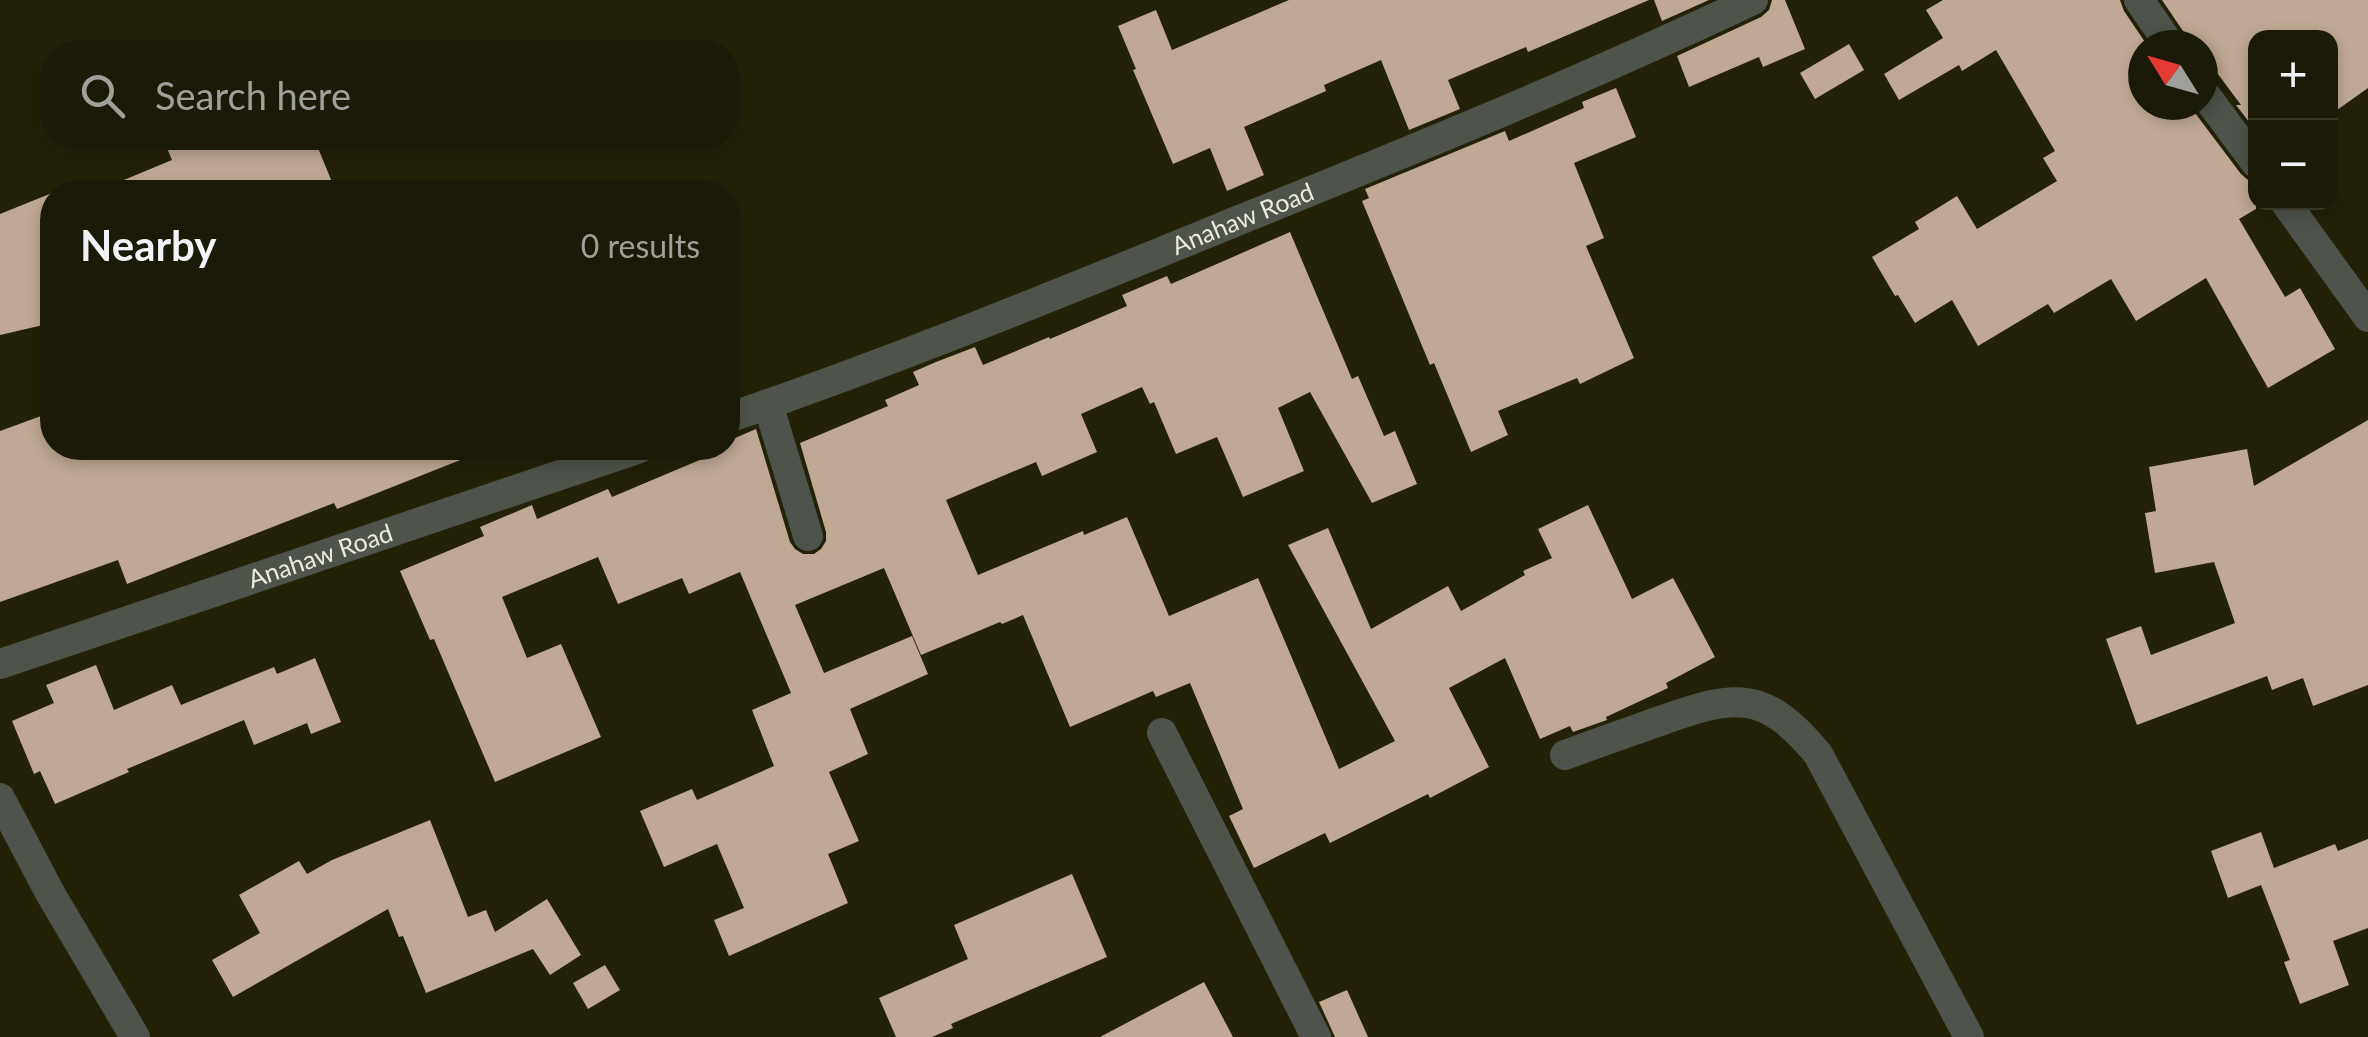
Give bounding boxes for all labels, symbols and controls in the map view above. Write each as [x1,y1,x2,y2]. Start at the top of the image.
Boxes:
north arrow [2128,30,2218,120]
map controls [2248,30,2338,210]
button: + [2248,30,2338,120]
search box [40,40,740,150]
icon: search [75,68,130,123]
text: Search here [155,72,351,118]
button: − [2248,120,2338,210]
street label: Anahaw Road [1167,176,1318,260]
text: Nearby [80,220,217,270]
text: 0 results [581,226,700,265]
street label: Anahaw Road [244,517,396,593]

